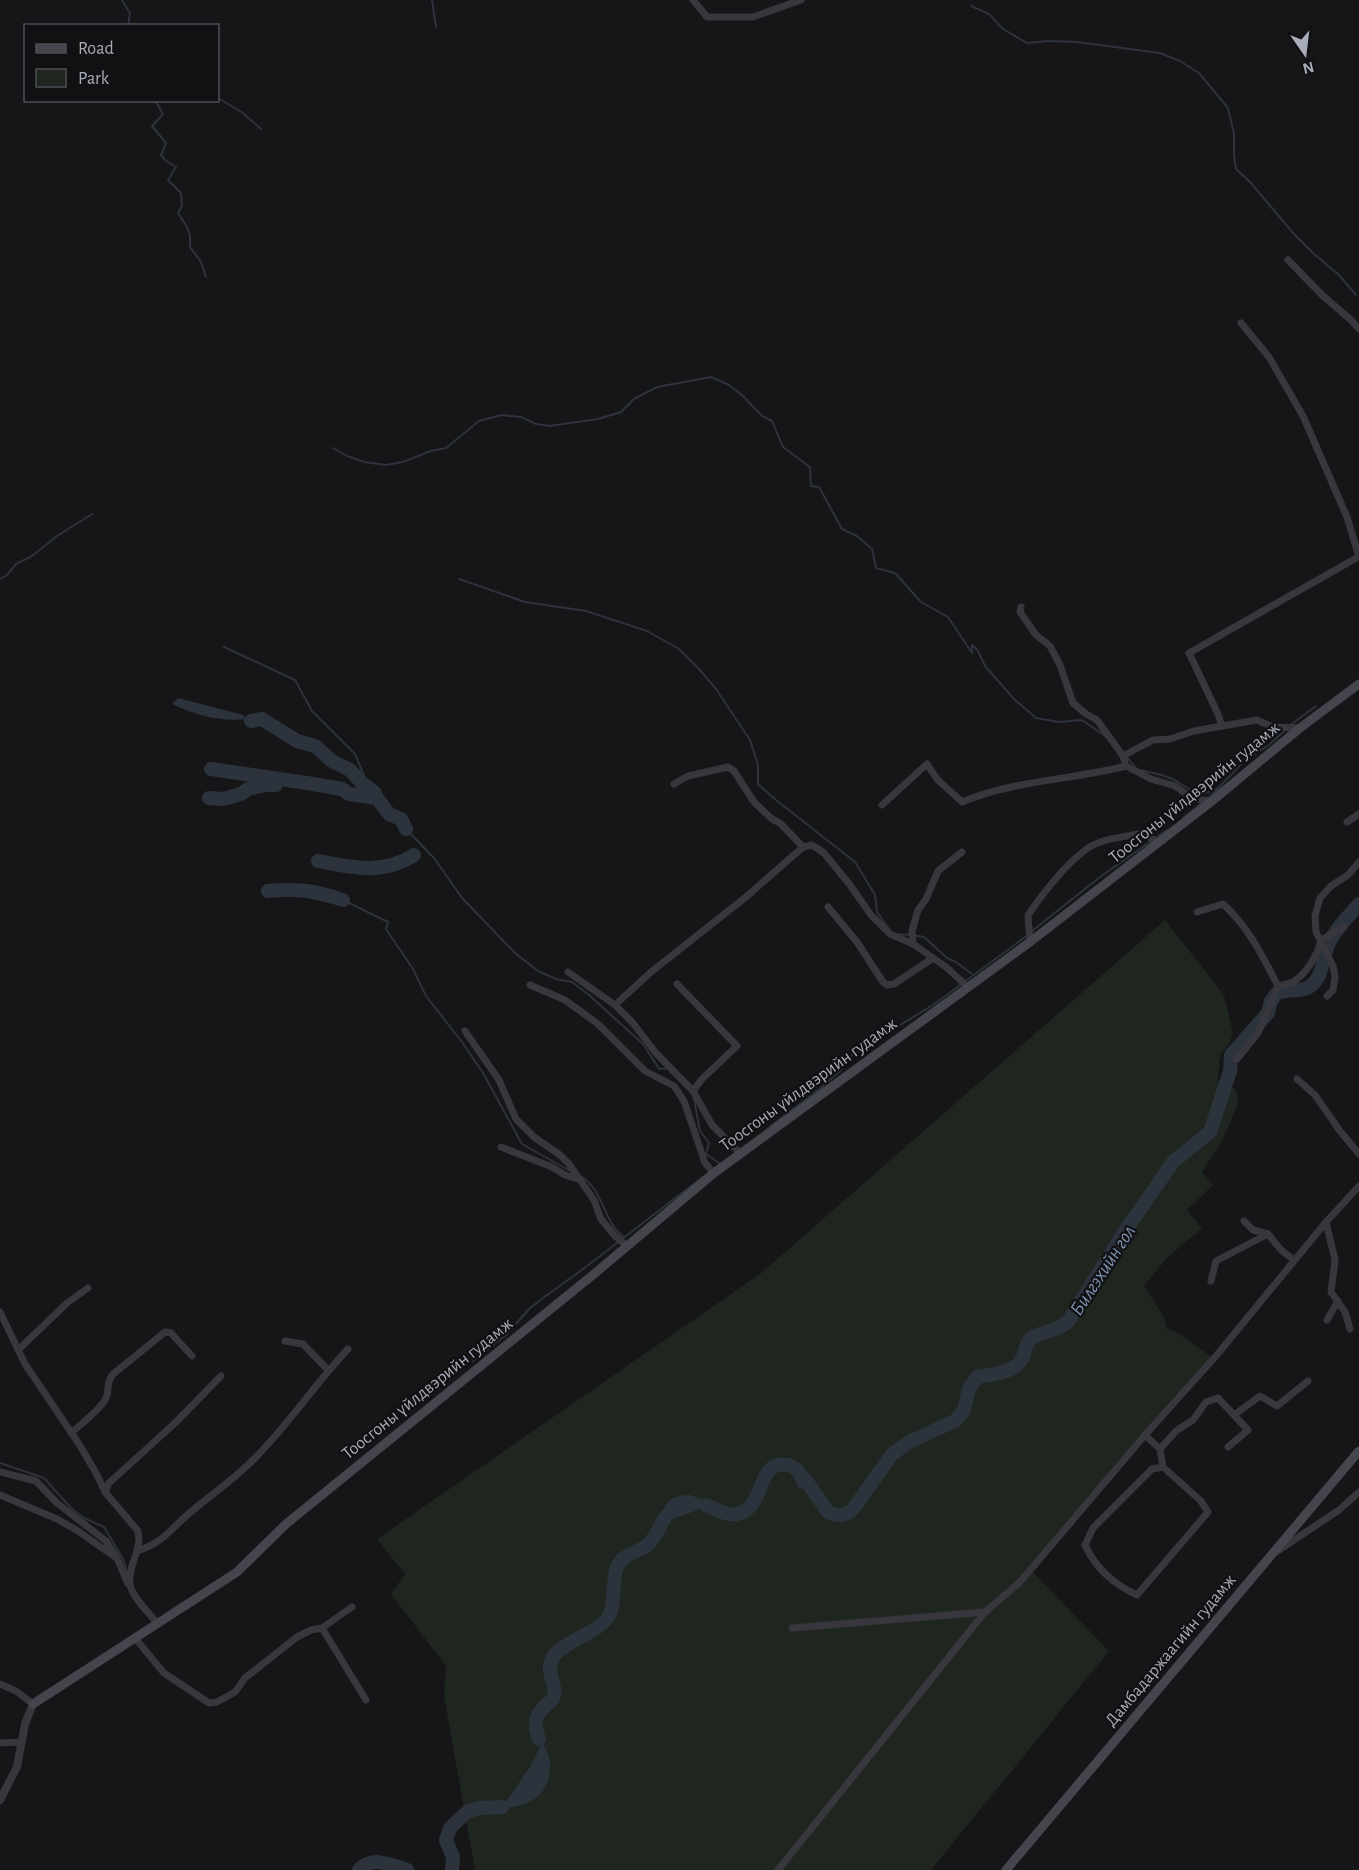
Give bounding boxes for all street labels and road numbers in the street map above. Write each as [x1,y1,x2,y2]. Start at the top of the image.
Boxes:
street label: Тоосгоны үйлдвэрийн гудамж [1106,718,1284,867]
street label: Тоосгоны үйлдвэрийн гудамж [717,1014,901,1155]
street label: Тоосгоны үйлдвэрийн гудамж [339,1314,517,1463]
street label: Дамбадаржаагийн гудамж [1101,1570,1240,1730]

